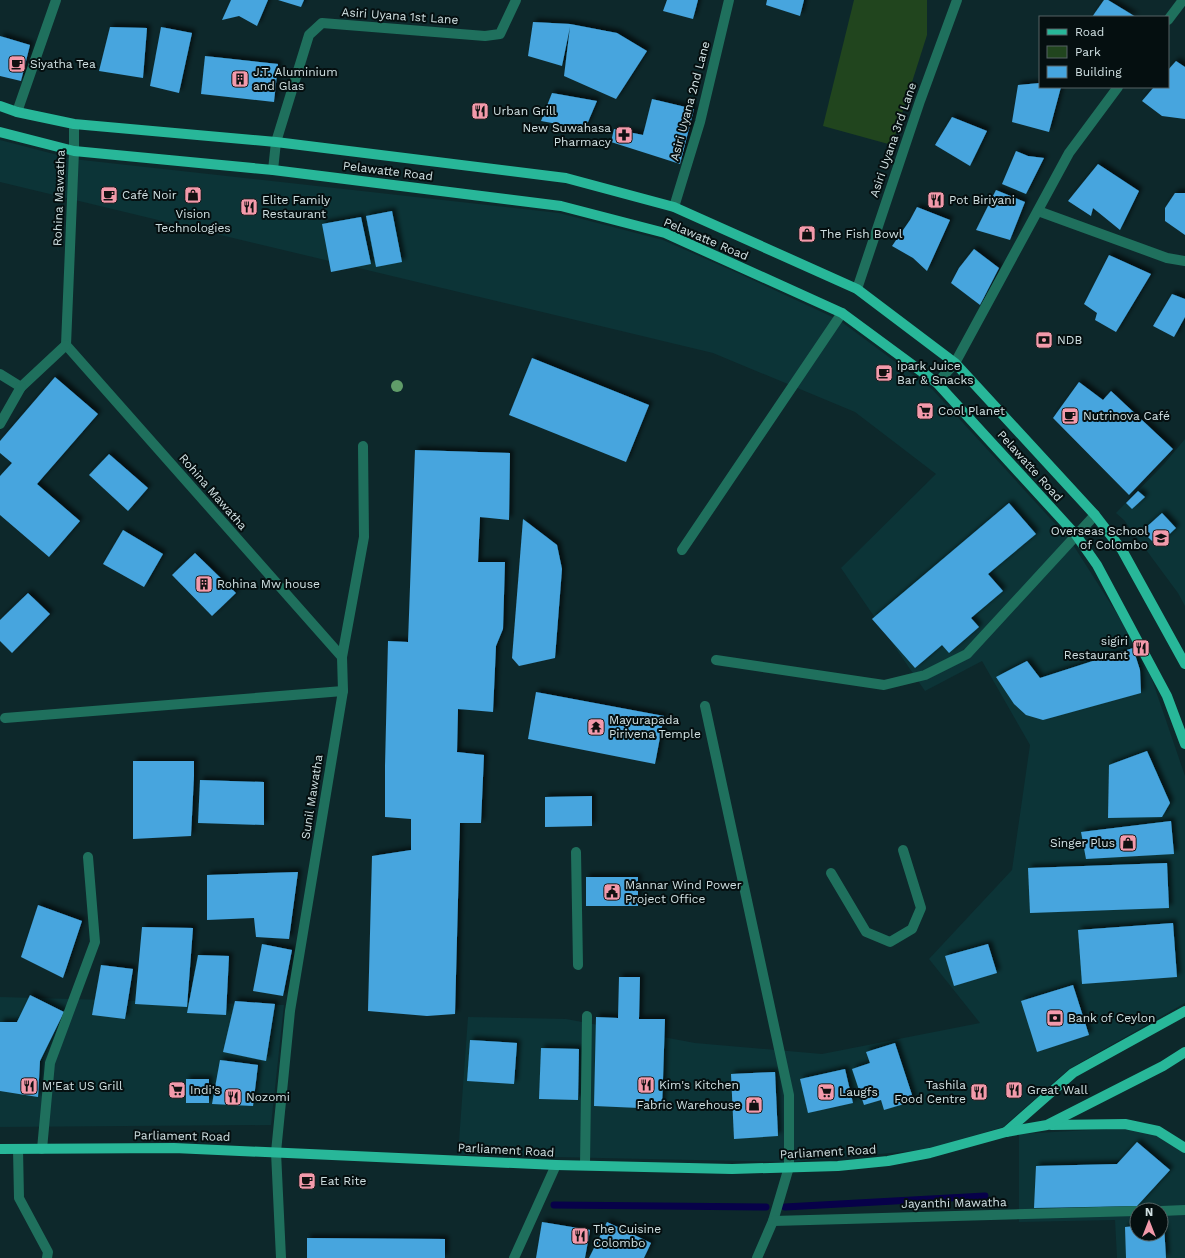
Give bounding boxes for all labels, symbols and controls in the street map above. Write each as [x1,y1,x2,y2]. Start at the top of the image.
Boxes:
street label: Asiri Uyana 1st Lane [341,5,459,27]
legend [1039,16,1169,88]
text: Road [1075,25,1104,39]
street label: Asiri Uyana 2nd Lane [667,40,713,162]
text: Park [1075,45,1101,59]
cafe icon: Siyatha Tea [7,54,27,74]
place label: Siyatha Tea [30,57,96,71]
place label: J.T. Aluminium and Glas [253,65,338,93]
text: Building [1075,65,1122,79]
building icon: J.T. Aluminium and Glas [230,69,250,89]
street label: Asiri Uyana 3rd Lane [867,81,919,199]
restaurant icon: Urban Grill [470,101,490,121]
place label: Urban Grill [493,104,557,118]
place label: New Suwahasa Pharmacy [523,121,612,149]
pharmacy icon: New Suwahasa Pharmacy [614,125,634,145]
street label: Rohina Mawatha [50,149,68,246]
street label: Pelawatte Road [342,159,434,183]
cafe icon: Café Noir [99,185,119,205]
shop icon: Vision Technologies [183,185,203,205]
place label: Café Noir [122,188,177,202]
restaurant icon: Pot Biriyani [926,190,946,210]
place label: Elite Family Restaurant [262,193,331,221]
place label: Pot Biriyani [949,193,1015,207]
restaurant icon: Elite Family Restaurant [239,197,259,217]
place label: Vision Technologies [155,207,231,235]
street label: Pelawatte Road [662,215,750,263]
shop icon: The Fish Bowl [797,224,817,244]
place label: The Fish Bowl [820,227,903,241]
bank icon: NDB [1034,330,1054,350]
place label: NDB [1057,333,1082,347]
place label: ipark Juice Bar & Snacks [897,359,973,387]
cafe icon: ipark Juice Bar & Snacks [874,363,894,383]
supermarket icon: Cool Planet [915,401,935,421]
place label: Cool Planet [938,404,1005,418]
cafe icon: Nutrinova Café [1060,406,1080,426]
place label: Nutrinova Café [1083,409,1170,423]
street label: Pelawatte Road [995,428,1065,504]
street label: Rohina Mawatha [176,451,250,533]
place label: Overseas School of Colombo [1051,524,1148,552]
school or university icon: Overseas School of Colombo [1151,528,1171,548]
building icon: Rohina Mw house [194,574,214,594]
place label: Rohina Mw house [217,577,320,591]
place label: sigiri Restaurant [1064,634,1128,662]
restaurant icon: sigiri Restaurant [1131,638,1151,658]
place label: Mayurapada Pirivena Temple [609,713,701,741]
temple icon: Mayurapada Pirivena Temple [586,717,606,737]
street label: Sunil Mawatha [298,753,326,840]
shop icon: Singer Plus [1118,833,1138,853]
place label: Singer Plus [1050,836,1115,850]
place label: Mannar Wind Power Project Office [625,878,742,906]
public building icon: Mannar Wind Power Project Office [602,882,622,902]
bank icon: Bank of Ceylon [1045,1008,1065,1028]
place label: Bank of Ceylon [1068,1011,1155,1025]
restaurant icon: Kim's Kitchen [636,1075,656,1095]
restaurant icon: M'Eat US Grill [19,1076,39,1096]
place label: Kim's Kitchen [659,1078,739,1092]
place label: Tashila Food Centre [894,1078,966,1106]
place label: M'Eat US Grill [42,1079,123,1093]
supermarket icon: Indi's [167,1080,187,1100]
restaurant icon: Great Wall [1004,1080,1024,1100]
supermarket icon: Laugfs [816,1082,836,1102]
restaurant icon: Tashila Food Centre [969,1082,989,1102]
place label: Indi's [190,1083,221,1097]
place label: Great Wall [1027,1083,1088,1097]
place label: Laugfs [839,1085,878,1099]
restaurant icon: Nozomi [223,1087,243,1107]
place label: Nozomi [246,1090,290,1104]
shop icon: Fabric Warehouse [744,1095,764,1115]
place label: Fabric Warehouse [637,1098,741,1112]
street label: Parliament Road [133,1128,231,1144]
street label: Parliament Road [457,1140,555,1160]
street label: Parliament Road [779,1142,877,1162]
cafe icon: Eat Rite [297,1171,317,1191]
place label: Eat Rite [320,1174,366,1188]
street label: Jayanthi Mawatha [901,1195,1007,1211]
north arrow [1129,1202,1169,1242]
text: N [1145,1206,1153,1219]
place label: The Cuisine Colombo [593,1222,661,1250]
restaurant icon: The Cuisine Colombo [570,1226,590,1246]

